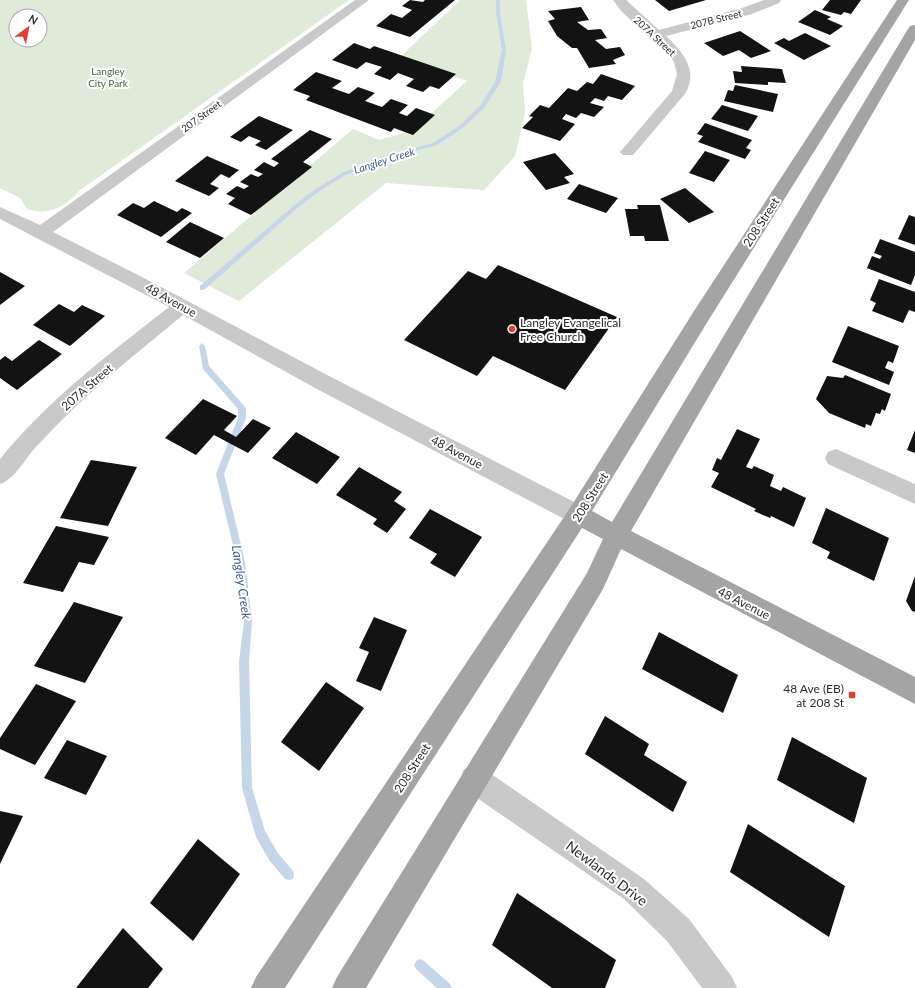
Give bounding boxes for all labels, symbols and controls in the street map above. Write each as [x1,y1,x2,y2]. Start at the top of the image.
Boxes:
street label: 207B Street [689,7,743,31]
north arrow [8,8,48,48]
text: N [27,11,41,27]
street label: 207A Street [632,14,679,59]
park label: Langley City Park [88,65,129,89]
street label: 207 Street [179,97,224,134]
water label: Langley Creek [352,144,417,176]
street label: 208 Street [740,194,783,249]
street label: 48 Avenue [143,280,199,320]
place label: Langley Evangelical Free Church [520,315,621,344]
marker: Langley Evangelical Free Church [507,324,517,334]
street label: 207A Street [58,360,116,413]
street label: 48 Avenue [429,432,485,472]
street label: 208 Street [569,469,611,525]
water label: Langley Creek [229,544,255,621]
street label: 48 Avenue [716,584,772,622]
place label: 48 Ave (EB) at 208 St [783,681,845,710]
marker: 48 Ave (EB) at 208 St [847,690,857,700]
street label: 208 Street [391,740,434,795]
street label: Newlands Drive [563,837,651,909]

